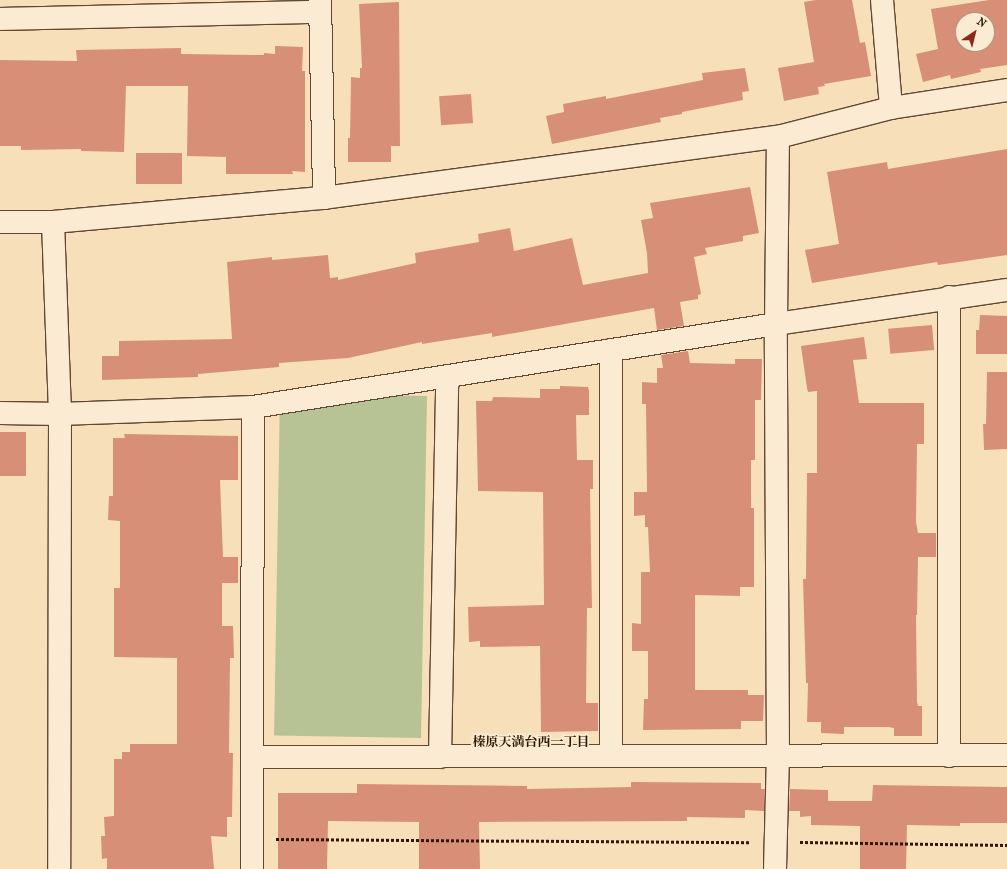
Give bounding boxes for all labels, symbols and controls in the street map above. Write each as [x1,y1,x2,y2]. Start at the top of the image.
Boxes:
north arrow [955,12,995,52]
text: N [974,15,989,30]
district label: 榛原天満台西一丁目 [473,734,589,750]

